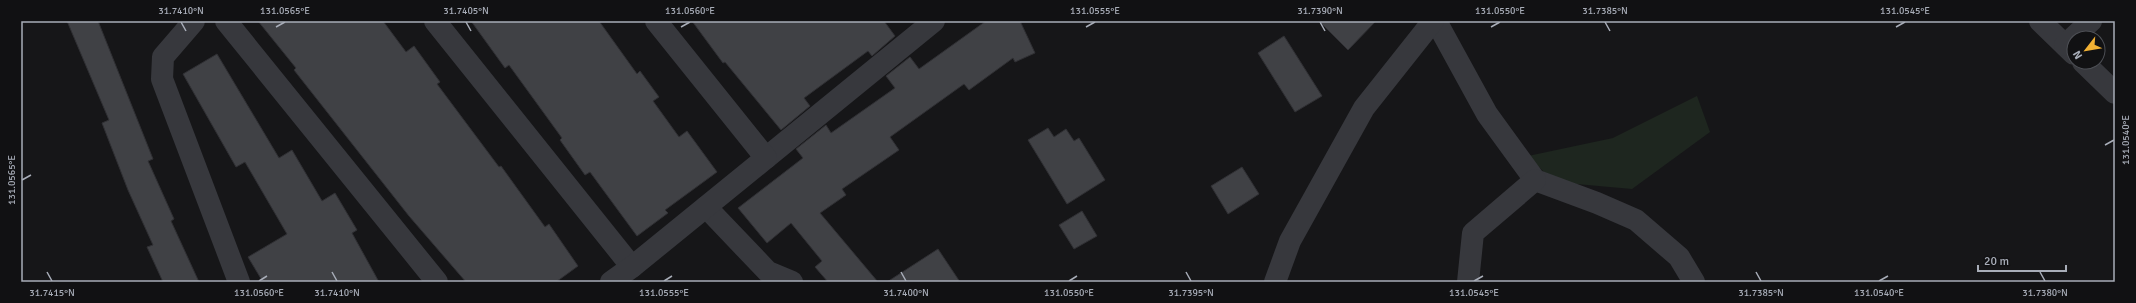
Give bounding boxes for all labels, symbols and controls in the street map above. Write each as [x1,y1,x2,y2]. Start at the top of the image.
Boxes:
text: 31.7410°N [158,5,204,17]
text: 131.0565°E [260,5,310,17]
text: 31.7405°N [443,5,489,17]
text: 131.0560°E [665,5,715,17]
text: 131.0555°E [1070,5,1120,17]
text: 31.7390°N [1297,5,1343,17]
text: 131.0550°E [1475,5,1525,17]
text: 31.7385°N [1582,5,1628,17]
text: 131.0545°E [1880,5,1930,17]
north arrow [2066,30,2106,70]
text: N [2070,48,2085,62]
text: 131.0540°E [2120,115,2132,165]
text: 131.0565°E [6,155,18,205]
scale bar [1978,247,2066,273]
text: 20 m [1984,254,2009,269]
text: 31.7415°N [29,287,75,299]
text: 131.0560°E [234,287,284,299]
text: 31.7410°N [314,287,360,299]
text: 131.0555°E [639,287,689,299]
text: 31.7400°N [883,287,929,299]
text: 131.0550°E [1044,287,1094,299]
text: 31.7395°N [1168,287,1214,299]
text: 131.0545°E [1449,287,1499,299]
text: 31.7385°N [1738,287,1784,299]
text: 131.0540°E [1854,287,1904,299]
text: 31.7380°N [2022,287,2068,299]

